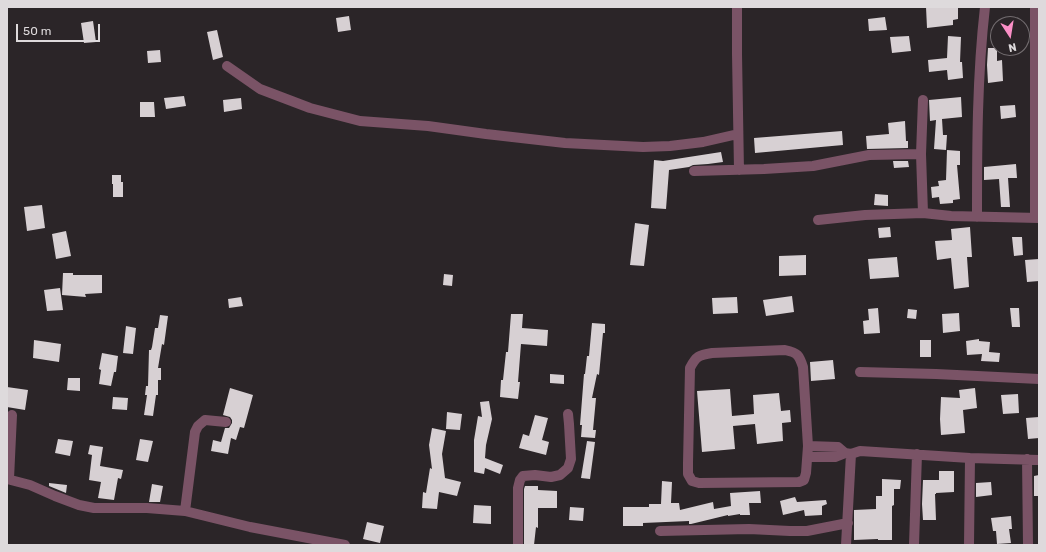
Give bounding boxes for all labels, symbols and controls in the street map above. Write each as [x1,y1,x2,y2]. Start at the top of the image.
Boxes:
scale bar [18,16,102,42]
north arrow [990,16,1030,56]
text: 50 m [23,24,51,38]
text: N [1007,40,1018,54]

